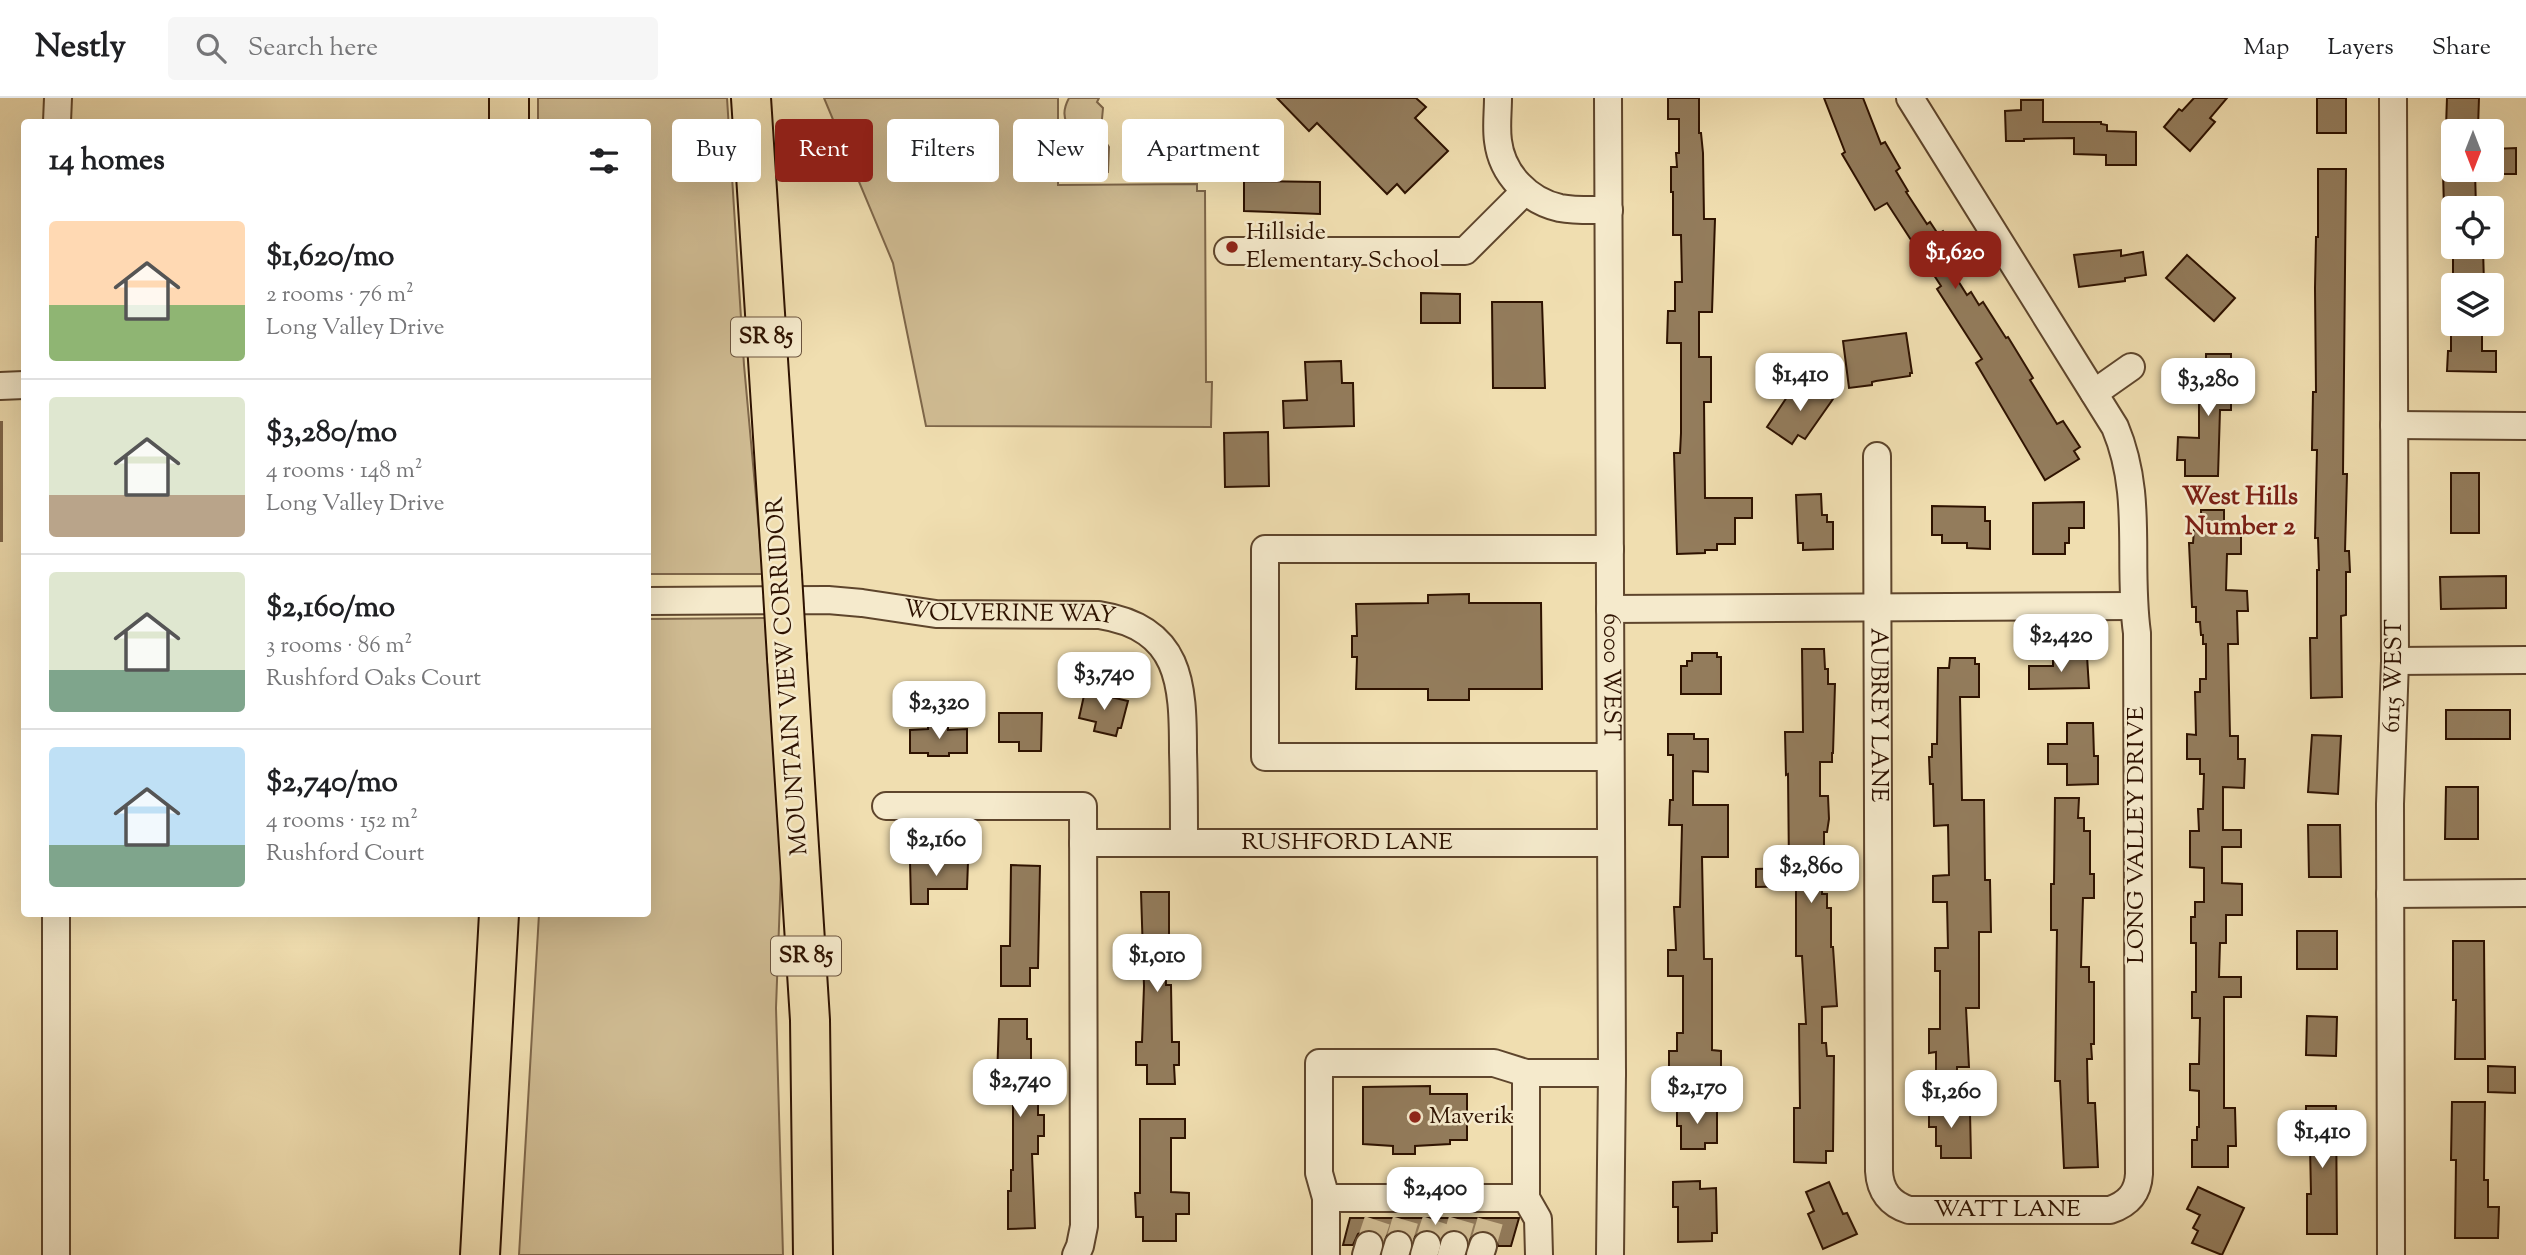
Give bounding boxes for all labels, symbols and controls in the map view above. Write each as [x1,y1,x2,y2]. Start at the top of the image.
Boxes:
search box [168,17,658,80]
text: Nestly [35,24,126,72]
icon: search [192,29,230,67]
text: Search here [248,30,378,67]
text: Map [2243,31,2289,65]
text: Layers [2327,31,2394,65]
text: Share [2432,31,2491,65]
chip: Buy [672,119,761,182]
chip: Rent [775,119,873,182]
chip: Filters [887,119,999,182]
chip: New [1013,119,1108,182]
chip: Apartment [1122,119,1284,182]
north arrow [2441,119,2504,182]
map controls [2441,119,2504,336]
text: 14 homes [49,140,165,183]
icon: filters [585,142,623,180]
button: locate [2441,196,2504,259]
place label: Hillside Elementary School [1246,216,1440,278]
pin: $1,620 [1898,232,2012,291]
text: $1,620/mo [266,236,394,279]
text: $1,620 [1925,237,1985,270]
marker: Hillside Elementary School [1224,239,1240,255]
icon: home [105,249,189,333]
button: layers [2441,273,2504,336]
text: 2 rooms · 76 m² [266,279,414,312]
text: Long Valley Drive [266,312,444,345]
road number: SR 85 [731,318,801,356]
pin: $1,410 [1743,354,1857,413]
pin: $3,280 [2151,358,2265,418]
text: $1,410 [1771,359,1829,392]
text: $3,280 [2177,364,2239,397]
text: $3,280/mo [266,412,397,455]
icon: home [105,425,189,509]
text: 4 rooms · 148 m² [266,455,423,488]
district label: West Hills Number 2 [2182,479,2298,546]
text: Long Valley Drive [266,488,444,521]
street label: MOUNTAIN VIEW CORRIDOR [758,495,818,857]
text: $2,160/mo [266,587,395,630]
street label: WOLVERINE WAY [901,592,1118,635]
icon: home [105,600,189,684]
street label: 6000 WEST [1593,613,1628,741]
pin: $2,420 [2004,614,2118,674]
street label: 6115 WEST [2375,619,2412,733]
text: $2,420 [2029,620,2093,653]
street label: AUBREY LANE [1860,628,1895,803]
text: 3 rooms · 86 m² [266,630,412,663]
pin: $3,740 [1047,652,1161,712]
text: $3,740 [1074,658,1134,691]
text: Rushford Oaks Court [266,663,481,696]
pin: $2,320 [882,682,996,741]
text: $2,320 [909,687,970,720]
street label: LONG VALLEY DRIVE [2120,706,2154,964]
text: $2,740/mo [266,762,398,805]
icon: home [105,775,189,859]
text: 4 rooms · 152 m² [266,805,418,838]
pin: $2,160 [879,818,993,878]
text: $2,160 [906,824,966,857]
street label: RUSHFORD LANE [1241,826,1453,860]
text: Rushford Court [266,838,424,871]
pin: $2,860 [1754,846,1868,905]
text: $2,860 [1779,851,1843,884]
pin: $1,010 [1100,934,1214,994]
road number: SR 85 [771,936,841,976]
text: $1,010 [1129,940,1185,973]
pin: $2,740 [963,1060,1077,1119]
text: $2,740 [989,1065,1051,1098]
pin: $2,170 [1640,1066,1754,1126]
pin: $1,260 [1894,1070,2008,1130]
text: $2,170 [1667,1072,1727,1105]
text: $1,260 [1921,1076,1981,1109]
place label: Maverik [1429,1100,1514,1134]
marker: Maverik [1407,1109,1423,1125]
pin: $1,410 [2265,1110,2379,1170]
text: $1,410 [2293,1116,2351,1149]
pin: $2,400 [1378,1168,1492,1227]
text: $2,400 [1403,1173,1467,1206]
street label: WATT LANE [1934,1193,2081,1227]

